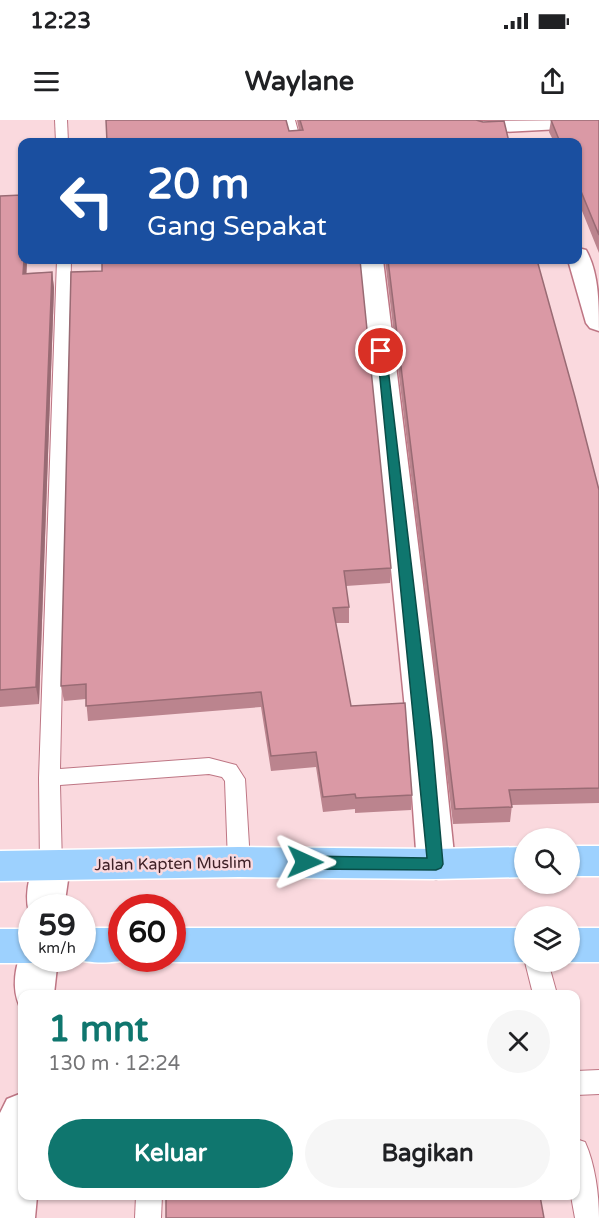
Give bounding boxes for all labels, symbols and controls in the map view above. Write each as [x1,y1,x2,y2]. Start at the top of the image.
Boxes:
text: 12:23 [30,8,91,34]
icon: menu [30,65,63,98]
text: Waylane [245,65,354,98]
icon: share [536,65,569,98]
text: 20 m [147,159,249,210]
icon: left [48,162,126,240]
text: Gang Sepakat [147,210,327,243]
pin [355,325,406,376]
icon: arrive [364,334,397,367]
map controls [514,828,580,972]
button: search [514,828,580,894]
position arrow [273,830,337,894]
street label: Jalan Kapten Muslim [94,853,252,875]
speed limit sign: 60 [108,894,186,972]
button: layers [514,906,580,972]
text: 59 [38,907,76,944]
text: km/h [38,939,76,957]
text: 1 mnt [48,1008,148,1051]
button: close [487,1010,550,1073]
text: 130 m · 12:24 [48,1052,180,1076]
button: Keluar [48,1119,293,1188]
button: Bagikan [305,1119,550,1188]

